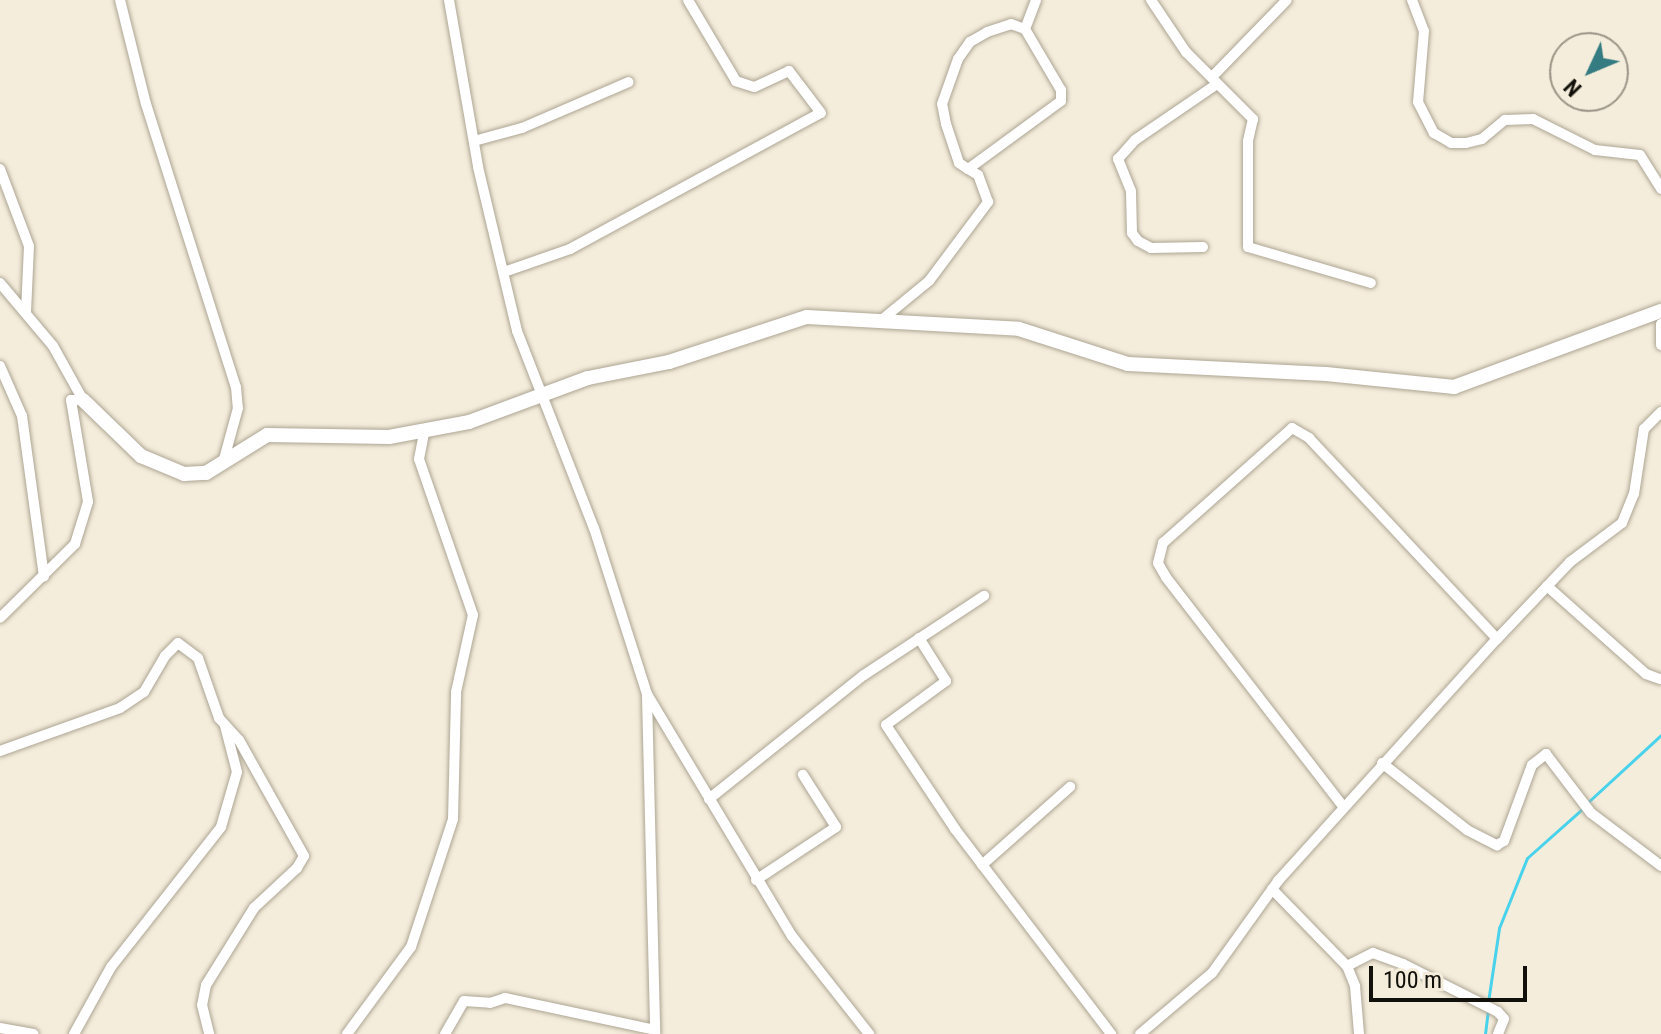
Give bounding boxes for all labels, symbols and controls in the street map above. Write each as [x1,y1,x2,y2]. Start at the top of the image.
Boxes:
north arrow [1549,32,1629,112]
text: N [1559,74,1586,101]
scale bar [1373,950,1531,1000]
text: 100 m [1383,966,1442,994]

